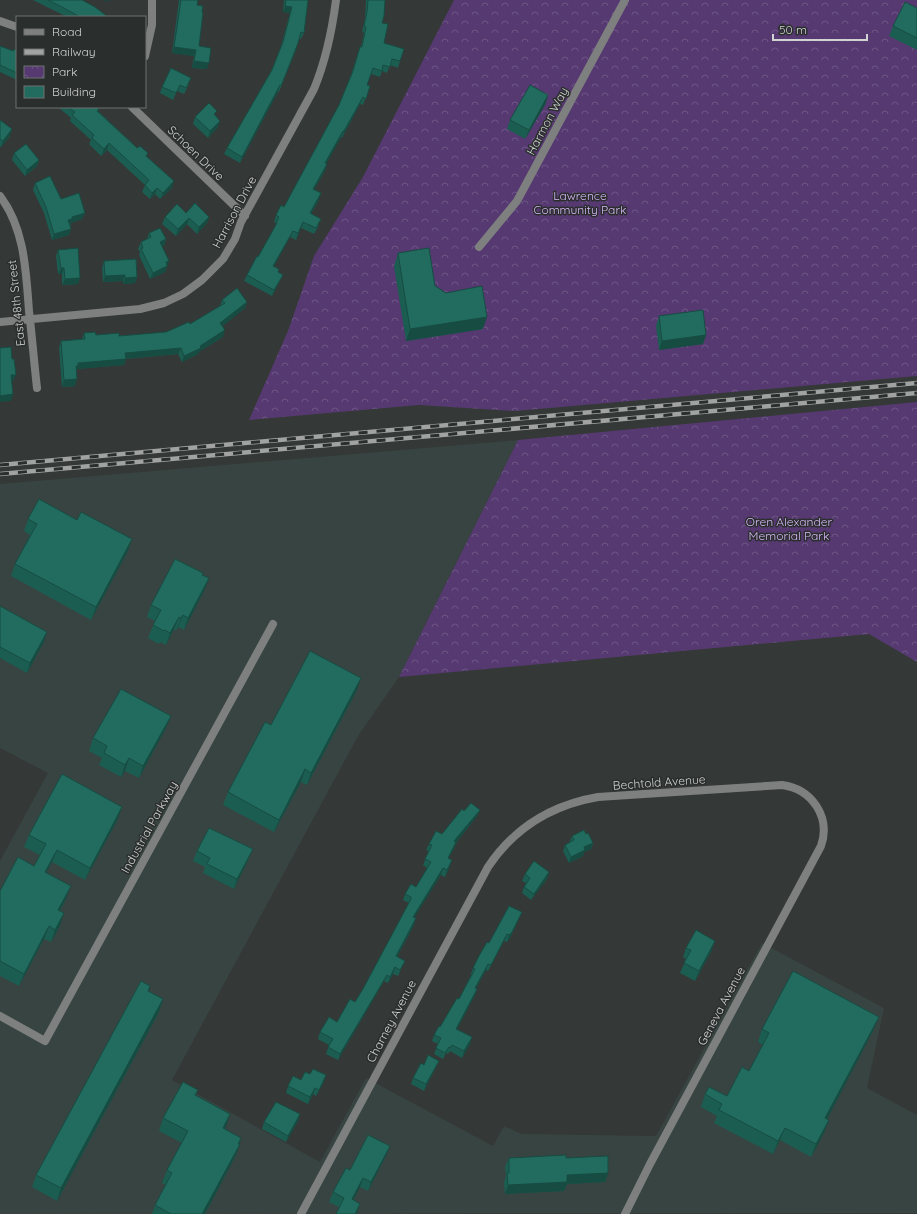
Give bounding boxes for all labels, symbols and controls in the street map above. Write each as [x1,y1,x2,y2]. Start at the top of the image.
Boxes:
legend [16,16,146,108]
scale bar [773,16,867,42]
text: 50 m [779,22,807,37]
text: Road [52,24,82,39]
text: Railway [52,44,96,59]
text: Park [52,64,77,79]
text: Building [52,84,96,99]
street label: Harmon Way [523,85,571,157]
street label: Schoen Drive [165,122,228,184]
street label: Harrison Drive [209,173,259,251]
park label: Lawrence Community Park [534,188,626,217]
street label: East 48th Street [4,259,28,347]
park label: Oren Alexander Memorial Park [746,514,833,543]
street label: Bechtold Avenue [612,771,706,793]
street label: Industrial Parkway [117,778,181,876]
street label: Geneva Avenue [694,964,748,1048]
street label: Charney Avenue [363,977,419,1065]

